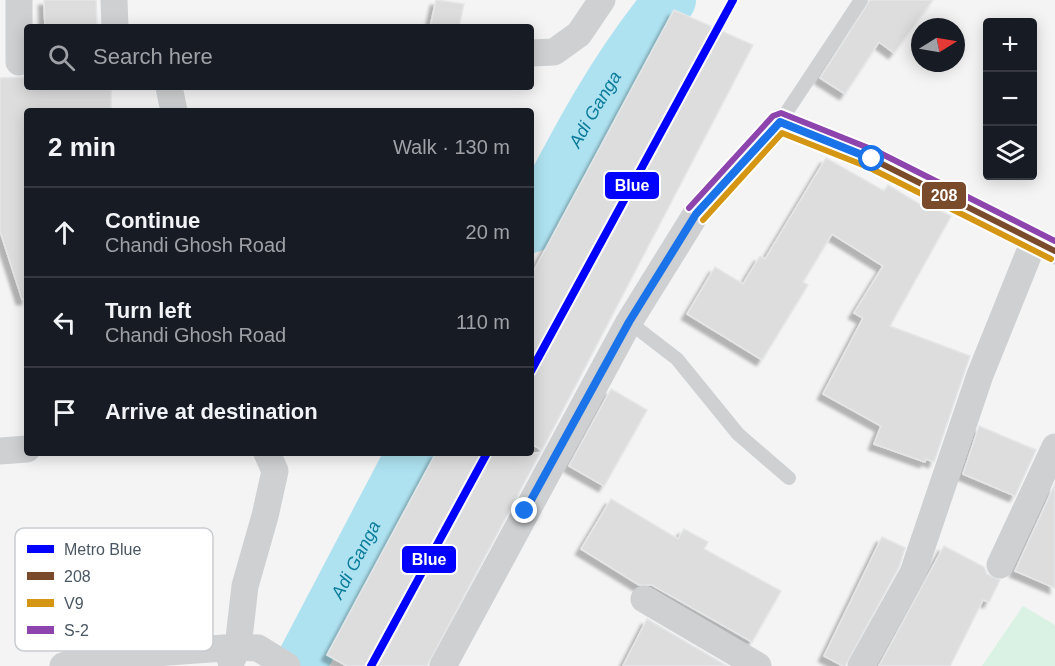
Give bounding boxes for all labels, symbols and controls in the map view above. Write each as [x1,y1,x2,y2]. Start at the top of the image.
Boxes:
north arrow [911,18,965,72]
map controls [983,18,1037,180]
button: + [983,18,1037,72]
search box [24,24,534,90]
icon: search [45,41,78,74]
text: Search here [93,44,213,69]
water label: Adi Ganga [565,68,625,152]
button: − [983,72,1037,126]
button: layers [983,126,1037,180]
text: 2 min [48,132,116,162]
text: Walk · 130 m [393,136,510,158]
route start [858,145,884,171]
line badge: Blue [604,171,660,200]
text: Blue [615,177,649,194]
line badge: 208 [921,181,967,210]
text: 208 [931,187,957,204]
text: Continue [105,208,200,233]
icon: ahead [48,216,81,249]
text: 20 m [466,221,510,243]
text: Chandi Ghosh Road [105,234,286,256]
text: Turn left [105,298,191,323]
icon: left [48,306,81,339]
text: 110 m [456,311,510,333]
text: Chandi Ghosh Road [105,324,286,346]
icon: arrive [48,396,81,429]
text: Arrive at destination [105,399,318,424]
route end [511,497,537,523]
water label: Adi Ganga [327,517,385,603]
legend [15,528,213,651]
text: Metro Blue [64,541,141,558]
line badge: Blue [401,545,457,574]
text: Blue [412,551,446,568]
text: 208 [64,568,91,585]
text: V9 [64,595,84,612]
text: S-2 [64,622,89,639]

